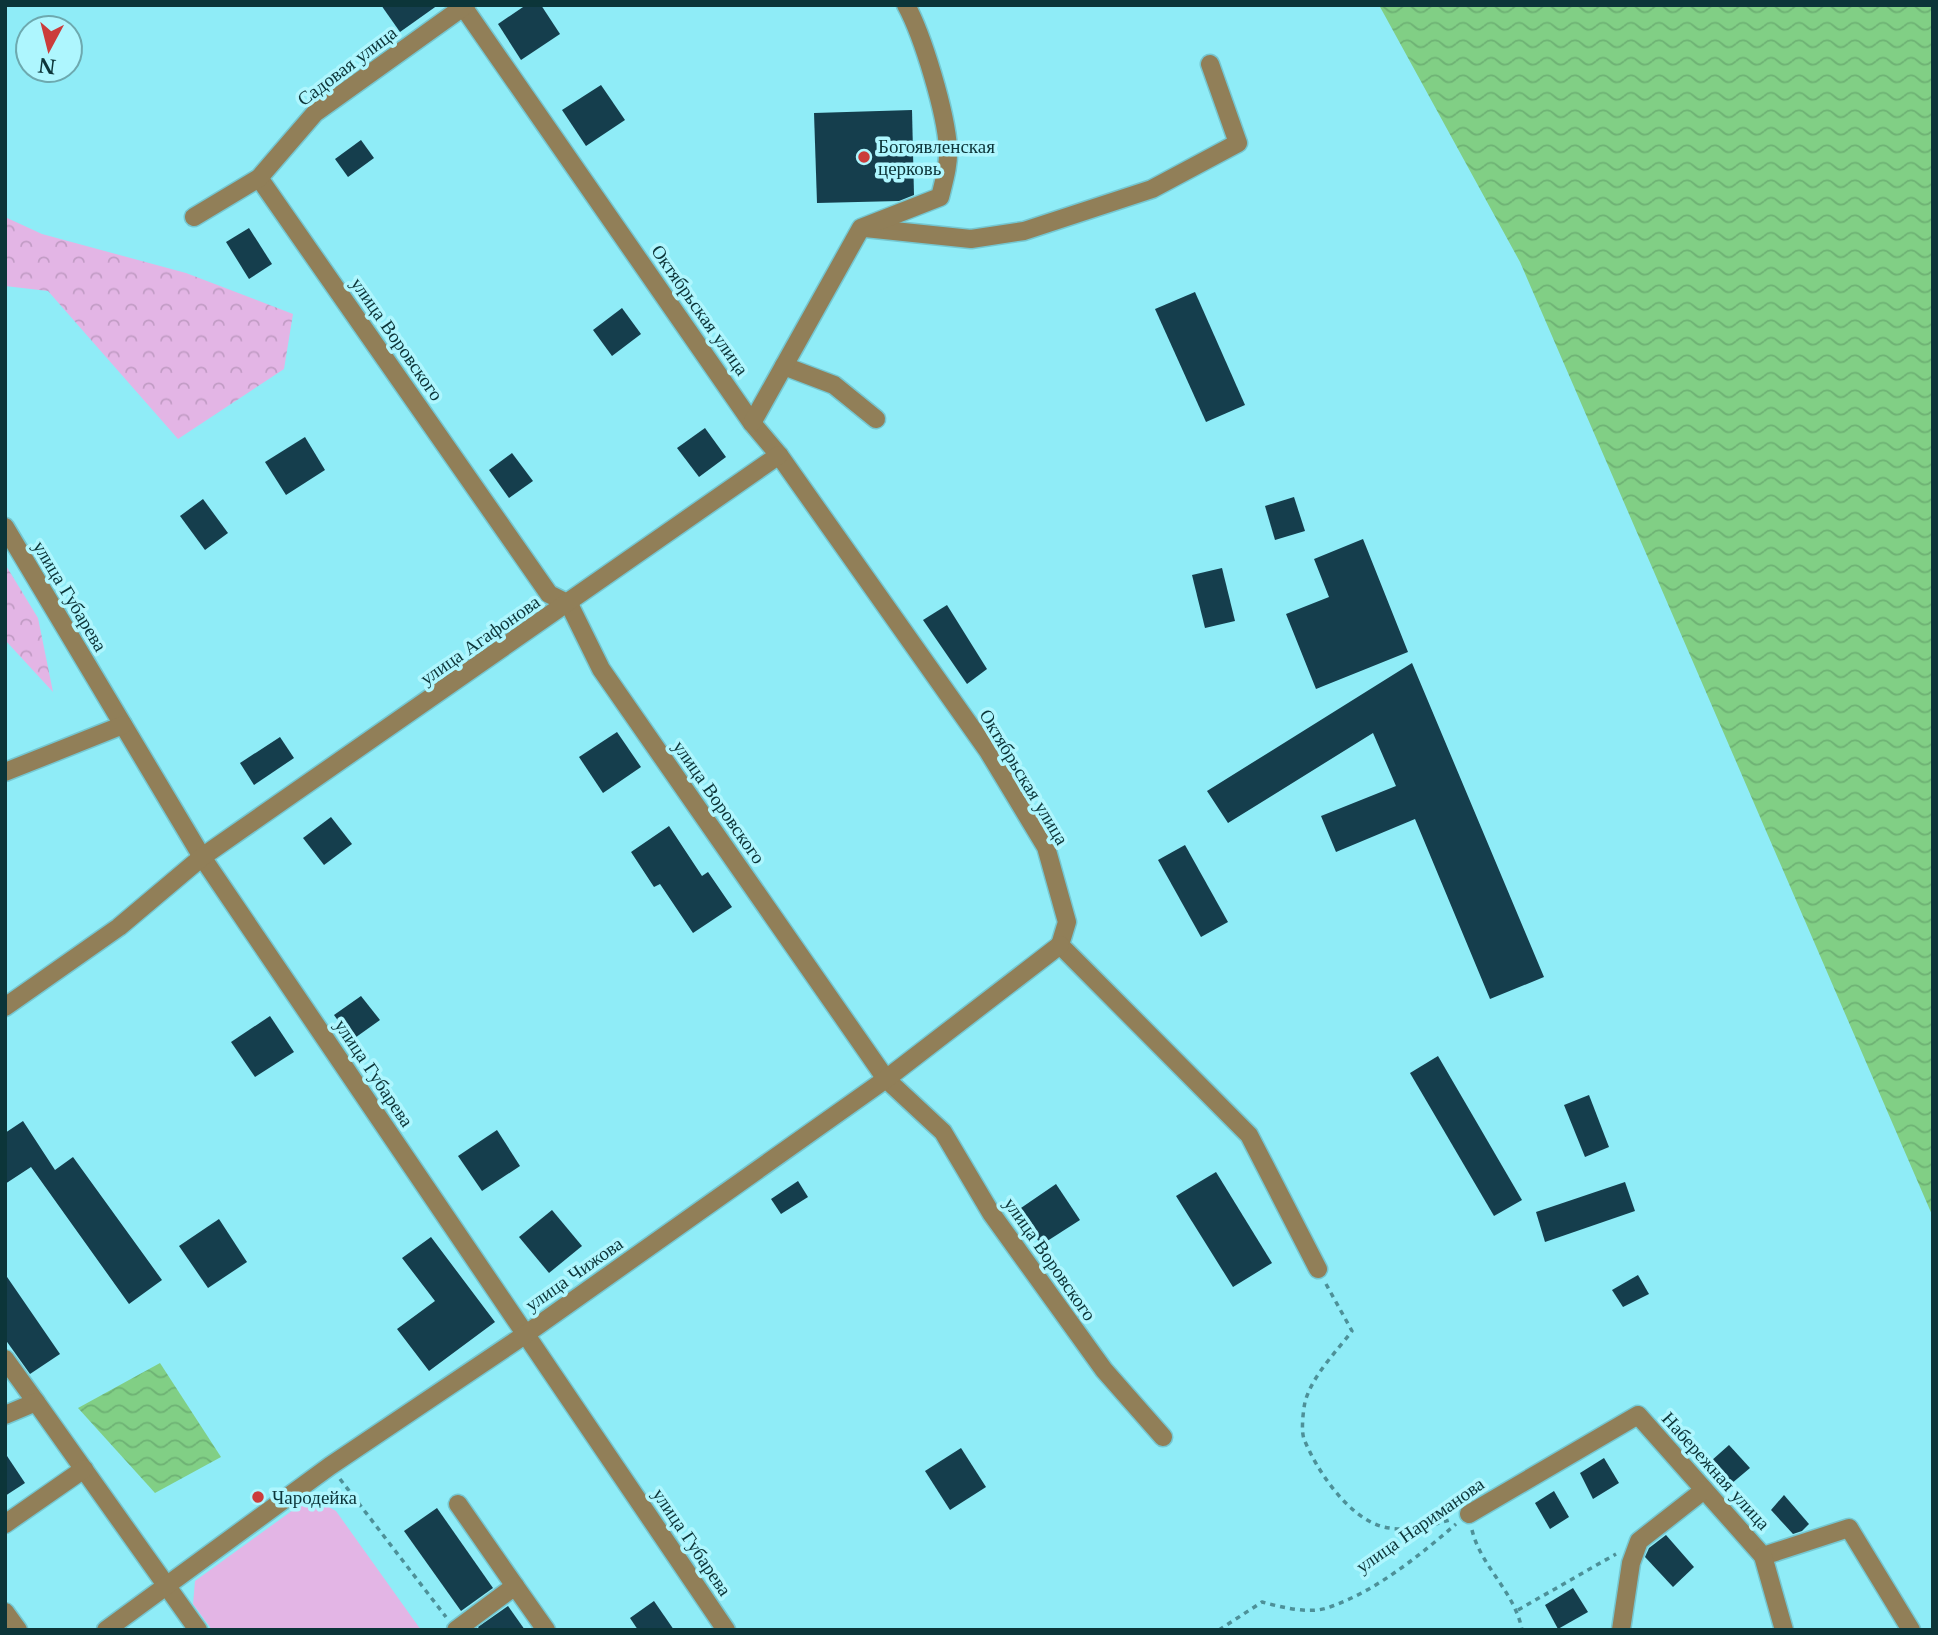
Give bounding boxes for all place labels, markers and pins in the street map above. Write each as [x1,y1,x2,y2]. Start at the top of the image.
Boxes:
place label: Богоявленская церковь [878,135,995,180]
marker: Богоявленская церковь [856,149,872,165]
place label: Чародейка [272,1486,357,1509]
marker: Чародейка [250,1489,266,1505]

